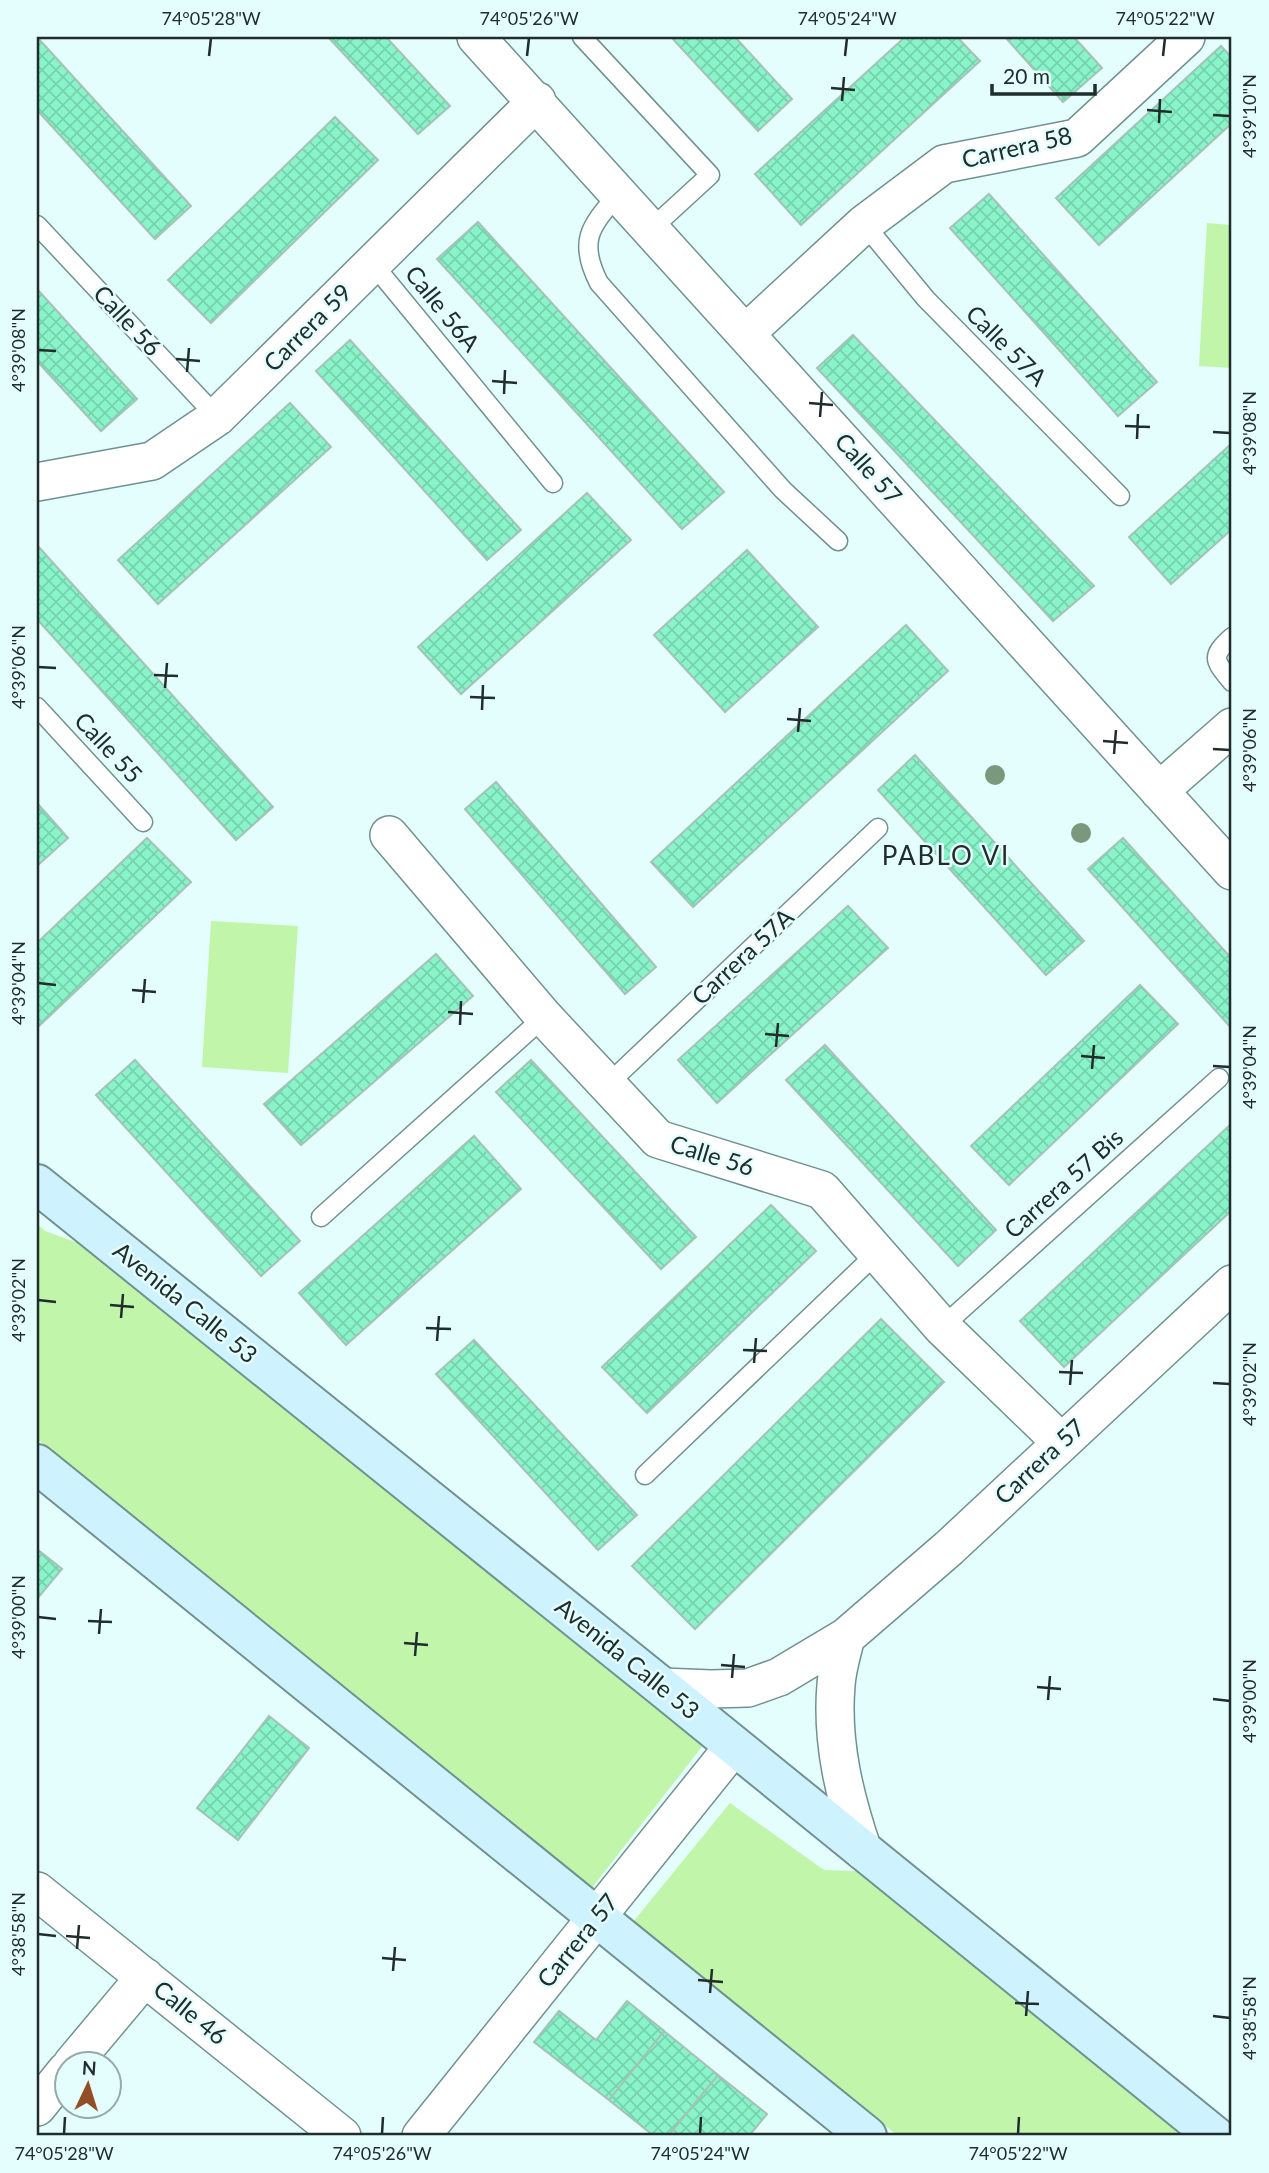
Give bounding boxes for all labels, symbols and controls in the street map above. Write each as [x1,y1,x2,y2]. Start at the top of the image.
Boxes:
text: 74°05'28"W [161,7,261,29]
text: 74°05'26"W [479,7,579,29]
text: 74°05'24"W [797,7,897,29]
text: 74°05'22"W [1115,7,1215,29]
scale bar [992,52,1096,96]
text: 20 m [1003,63,1050,88]
text: 4°39'10"N [1238,74,1260,158]
street label: Carrera 58 [959,120,1075,173]
street label: Calle 56A [400,259,487,357]
street label: Carrera 59 [257,277,357,377]
street label: Calle 56 [88,279,168,361]
street label: Calle 57A [961,299,1054,392]
text: 4°39'08"N [7,308,29,392]
text: 4°39'08"N [1238,391,1260,475]
street label: Calle 57 [830,426,909,510]
text: 4°39'06"N [7,625,29,709]
street label: Calle 55 [69,706,149,788]
text: 4°39'06"N [1238,708,1260,792]
district label: PABLO VI [882,839,1010,871]
street label: Carrera 57A [685,901,799,1010]
text: 4°39'04"N [7,941,29,1025]
text: 4°39'04"N [1238,1025,1260,1109]
street label: Carrera 57 Bis [998,1122,1128,1244]
street label: Calle 56 [667,1128,758,1181]
street label: Avenida Calle 53 [108,1235,264,1369]
text: 4°39'02"N [7,1258,29,1342]
text: 4°39'02"N [1238,1342,1260,1426]
street label: Carrera 57 [988,1412,1090,1510]
text: 4°39'00"N [7,1575,29,1659]
street label: Avenida Calle 53 [550,1591,706,1725]
text: 4°39'00"N [1238,1659,1260,1743]
street label: Carrera 57 [530,1887,623,1993]
text: 4°38'58"N [7,1892,29,1976]
street label: Calle 46 [148,1974,233,2050]
text: 4°38'58"N [1238,1976,1260,2060]
north arrow [52,2050,122,2120]
text: N [81,2056,97,2080]
text: 74°05'28"W [14,2142,114,2164]
text: 74°05'26"W [332,2142,432,2164]
text: 74°05'24"W [650,2142,750,2164]
text: 74°05'22"W [968,2142,1068,2164]

